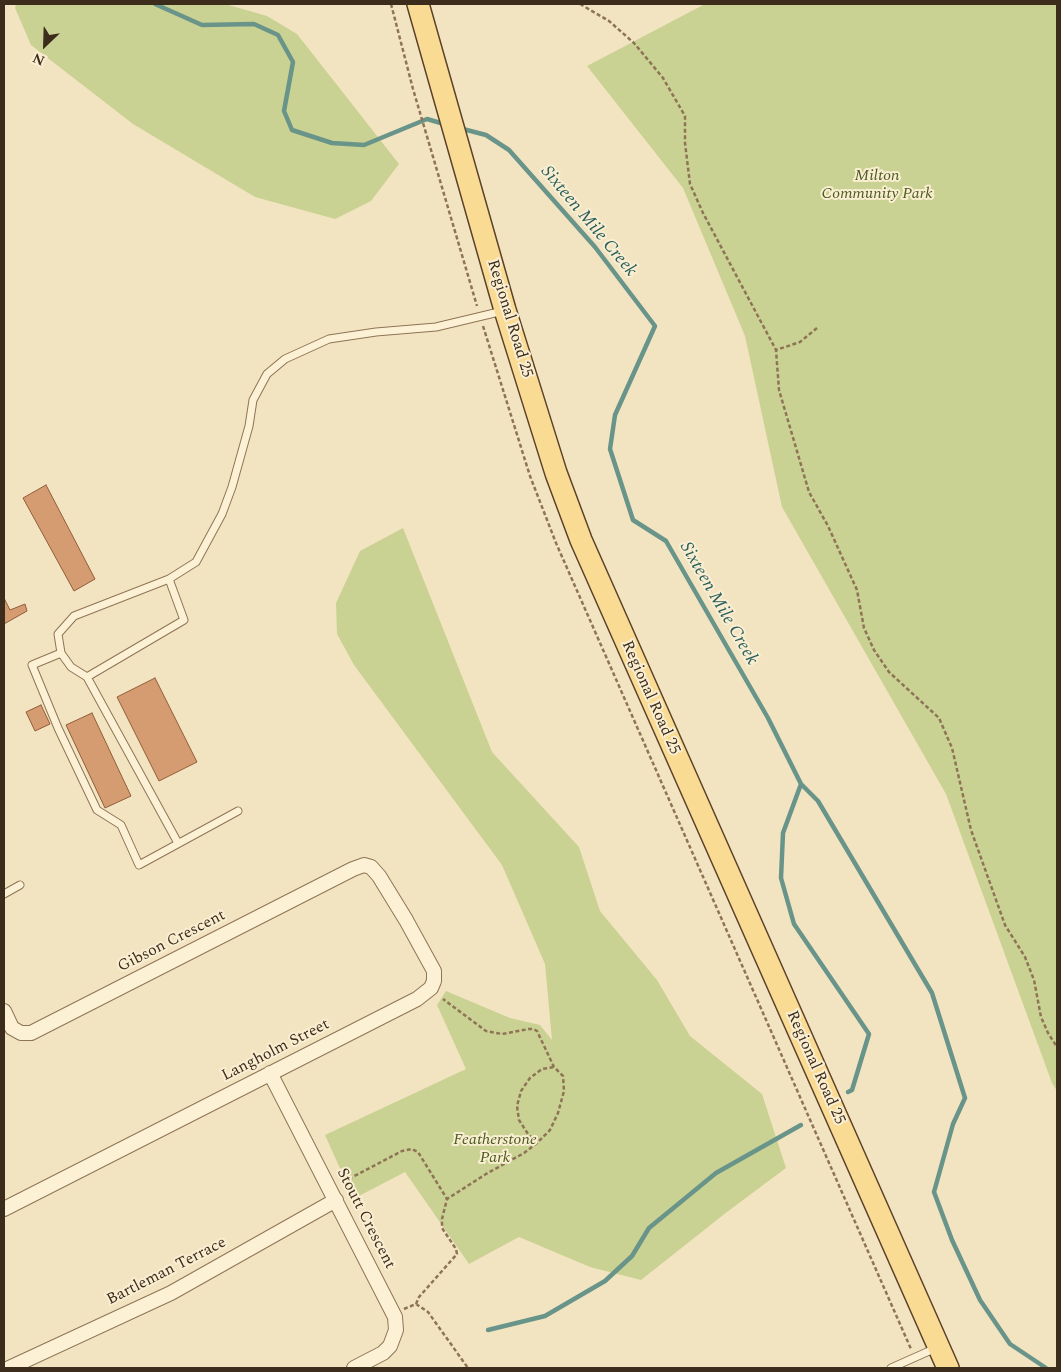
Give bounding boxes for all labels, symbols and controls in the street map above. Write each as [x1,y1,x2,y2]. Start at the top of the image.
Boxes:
north arrow [20,20,70,70]
text: N [29,47,48,71]
water label: Sixteen Mile Creek [535,162,641,282]
park label: Milton Community Park [821,167,933,205]
street label: Regional Road 25 [482,258,536,380]
water label: Sixteen Mile Creek [674,539,762,669]
street label: Regional Road 25 [616,638,684,758]
street label: Gibson Crescent [115,907,229,977]
street label: Regional Road 25 [781,1008,849,1128]
street label: Langholm Street [219,1016,333,1086]
park label: Featherstone Park [453,1131,537,1169]
street label: Stoutt Crescent [331,1166,399,1272]
street label: Bartleman Terrace [104,1234,230,1310]

